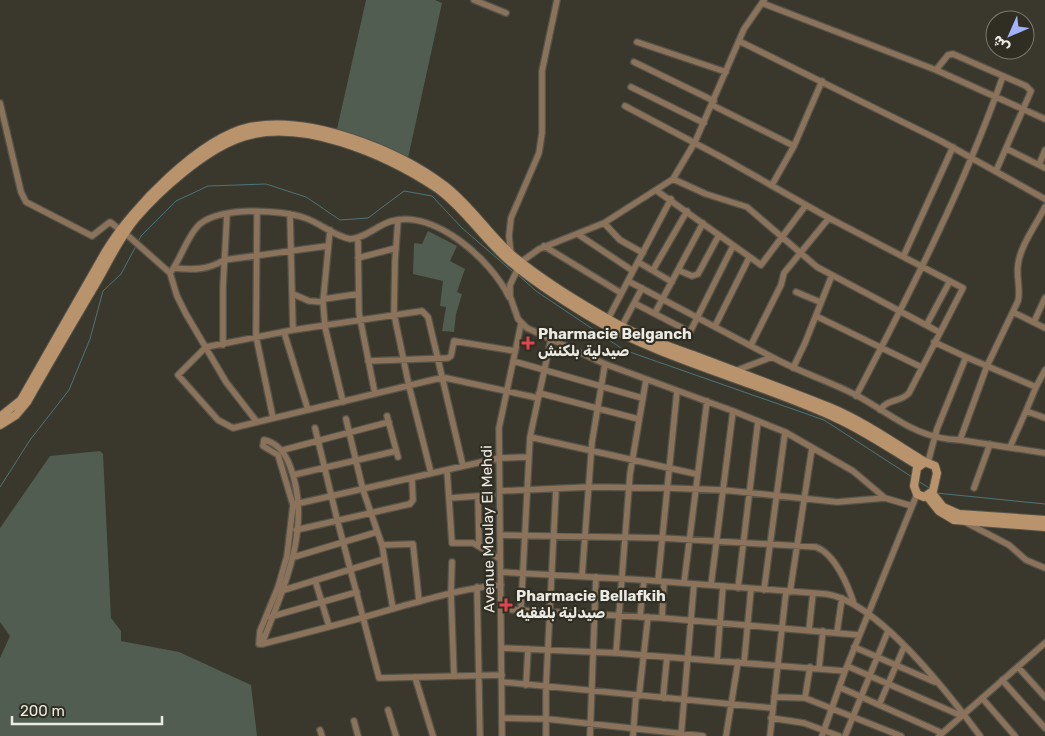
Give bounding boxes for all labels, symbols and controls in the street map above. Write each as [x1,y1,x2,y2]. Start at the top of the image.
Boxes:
north arrow [985,10,1035,60]
text: ش [989,31,1013,56]
place label: Pharmacie Belganch صيدلية بلكنش [538,325,692,360]
marker: Pharmacie Belganch صيدلية بلكنش [522,337,534,349]
street label: Avenue Moulay El Mehdi [478,445,498,613]
place label: Pharmacie Bellafkih صيدلية بلفقيه [516,587,666,622]
marker: Pharmacie Bellafkih صيدلية بلفقيه [500,599,512,611]
scale bar [12,694,162,726]
text: 200 m [20,702,65,720]

